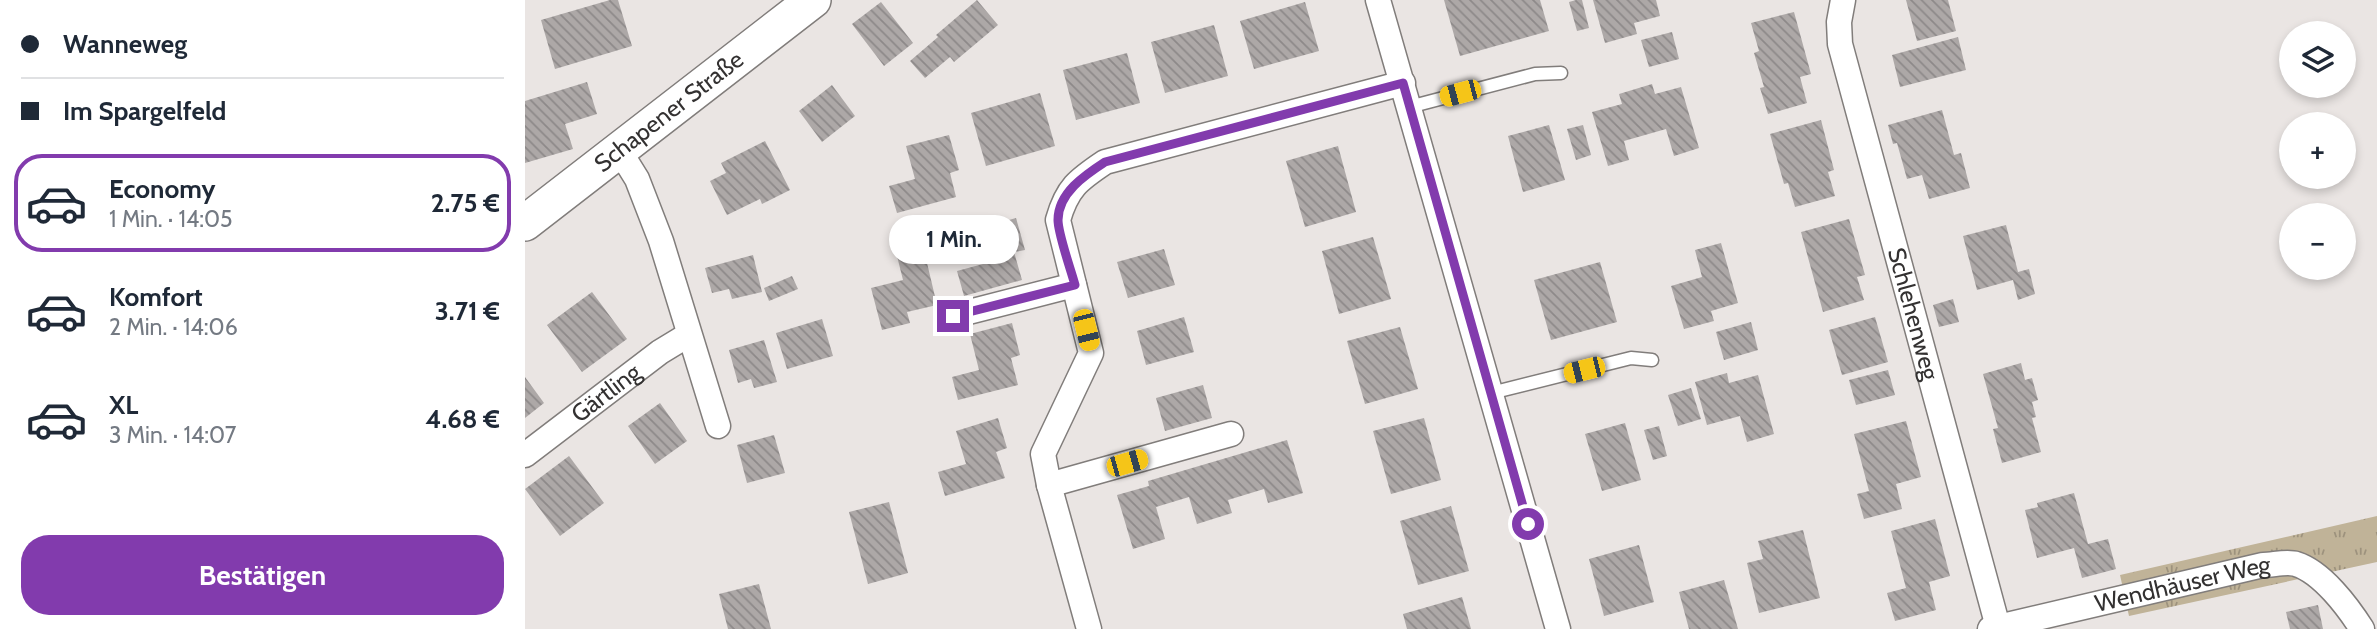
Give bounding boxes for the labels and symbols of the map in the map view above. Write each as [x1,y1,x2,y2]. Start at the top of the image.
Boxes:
street label: Schapener Straße [588,44,749,178]
car [1437,77,1484,109]
callout: 1 Min. [888,215,1018,264]
street label: Schlehenweg [1882,244,1946,384]
route end [937,300,969,332]
car [1071,307,1102,353]
car [1562,355,1607,385]
street label: Gärtling [565,356,647,428]
car [1104,447,1151,479]
route start [1512,508,1544,540]
street label: Wendhäuser Weg [2092,550,2272,618]

